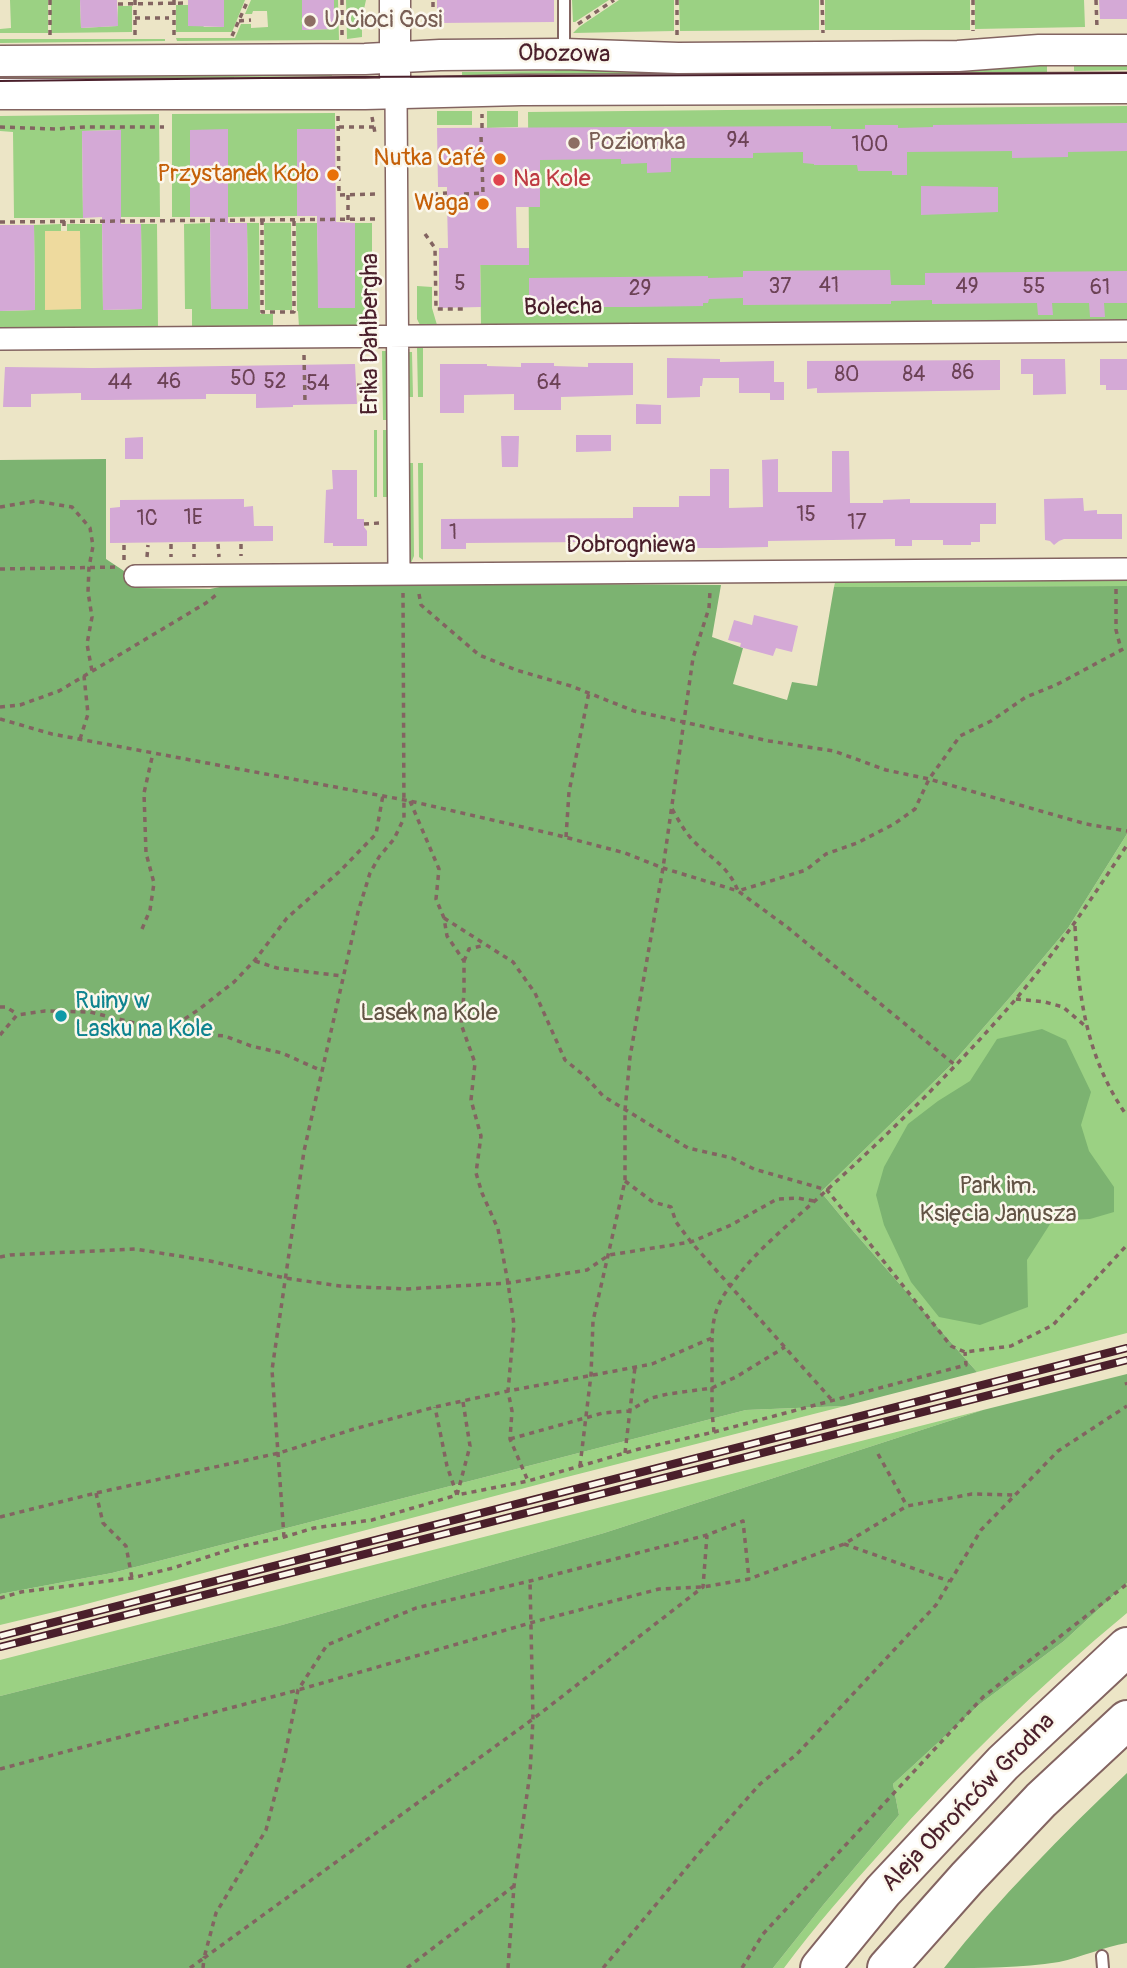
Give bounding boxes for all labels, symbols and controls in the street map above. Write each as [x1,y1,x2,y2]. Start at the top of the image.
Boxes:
place label: U Cioci Gosi [324,7,443,35]
marker: U Cioci Gosi [302,13,318,29]
street label: Obozowa [518,40,610,70]
place label: Poziomka [588,129,686,157]
house number: 94 [727,129,749,155]
house number: 100 [852,133,888,159]
marker: Poziomka [566,135,582,151]
place label: Nutka Café [373,145,486,173]
marker: Nutka Café [492,151,508,167]
place label: Przystanek Koło [157,161,319,189]
place label: Na Kole [513,166,590,194]
marker: Przystanek Koło [325,167,341,183]
marker: Na Kole [491,172,507,188]
place label: Waga [414,190,469,218]
marker: Waga [475,196,491,212]
street label: Erika Dahlbergha [357,253,385,415]
house number: 5 [454,272,466,298]
house number: 41 [819,274,839,300]
house number: 37 [769,275,791,301]
house number: 49 [956,275,978,301]
house number: 55 [1023,275,1045,301]
house number: 61 [1090,276,1110,302]
house number: 29 [629,277,651,303]
street label: Bolecha [523,293,603,323]
house number: 86 [952,361,974,387]
house number: 80 [835,363,859,389]
house number: 84 [903,363,925,389]
house number: 50 [230,367,256,393]
house number: 46 [157,370,181,396]
house number: 52 [263,370,287,396]
house number: 44 [108,371,132,397]
house number: 64 [537,371,561,397]
house number: 54 [306,372,330,398]
house number: 15 [796,503,816,529]
house number: 1E [183,506,203,532]
house number: 1C [136,507,158,533]
house number: 17 [847,511,867,537]
house number: 1 [449,521,457,547]
street label: Dobrogniewa [566,532,696,560]
place label: Ruiny w Lasku na Kole [75,988,213,1044]
park label: Lasek na Kole [360,1000,498,1028]
marker: Ruiny w Lasku na Kole [53,1008,69,1024]
park label: Park im. Księcia Janusza [919,1173,1077,1229]
street label: Aleja Obrońców Grodna [876,1708,1062,1898]

